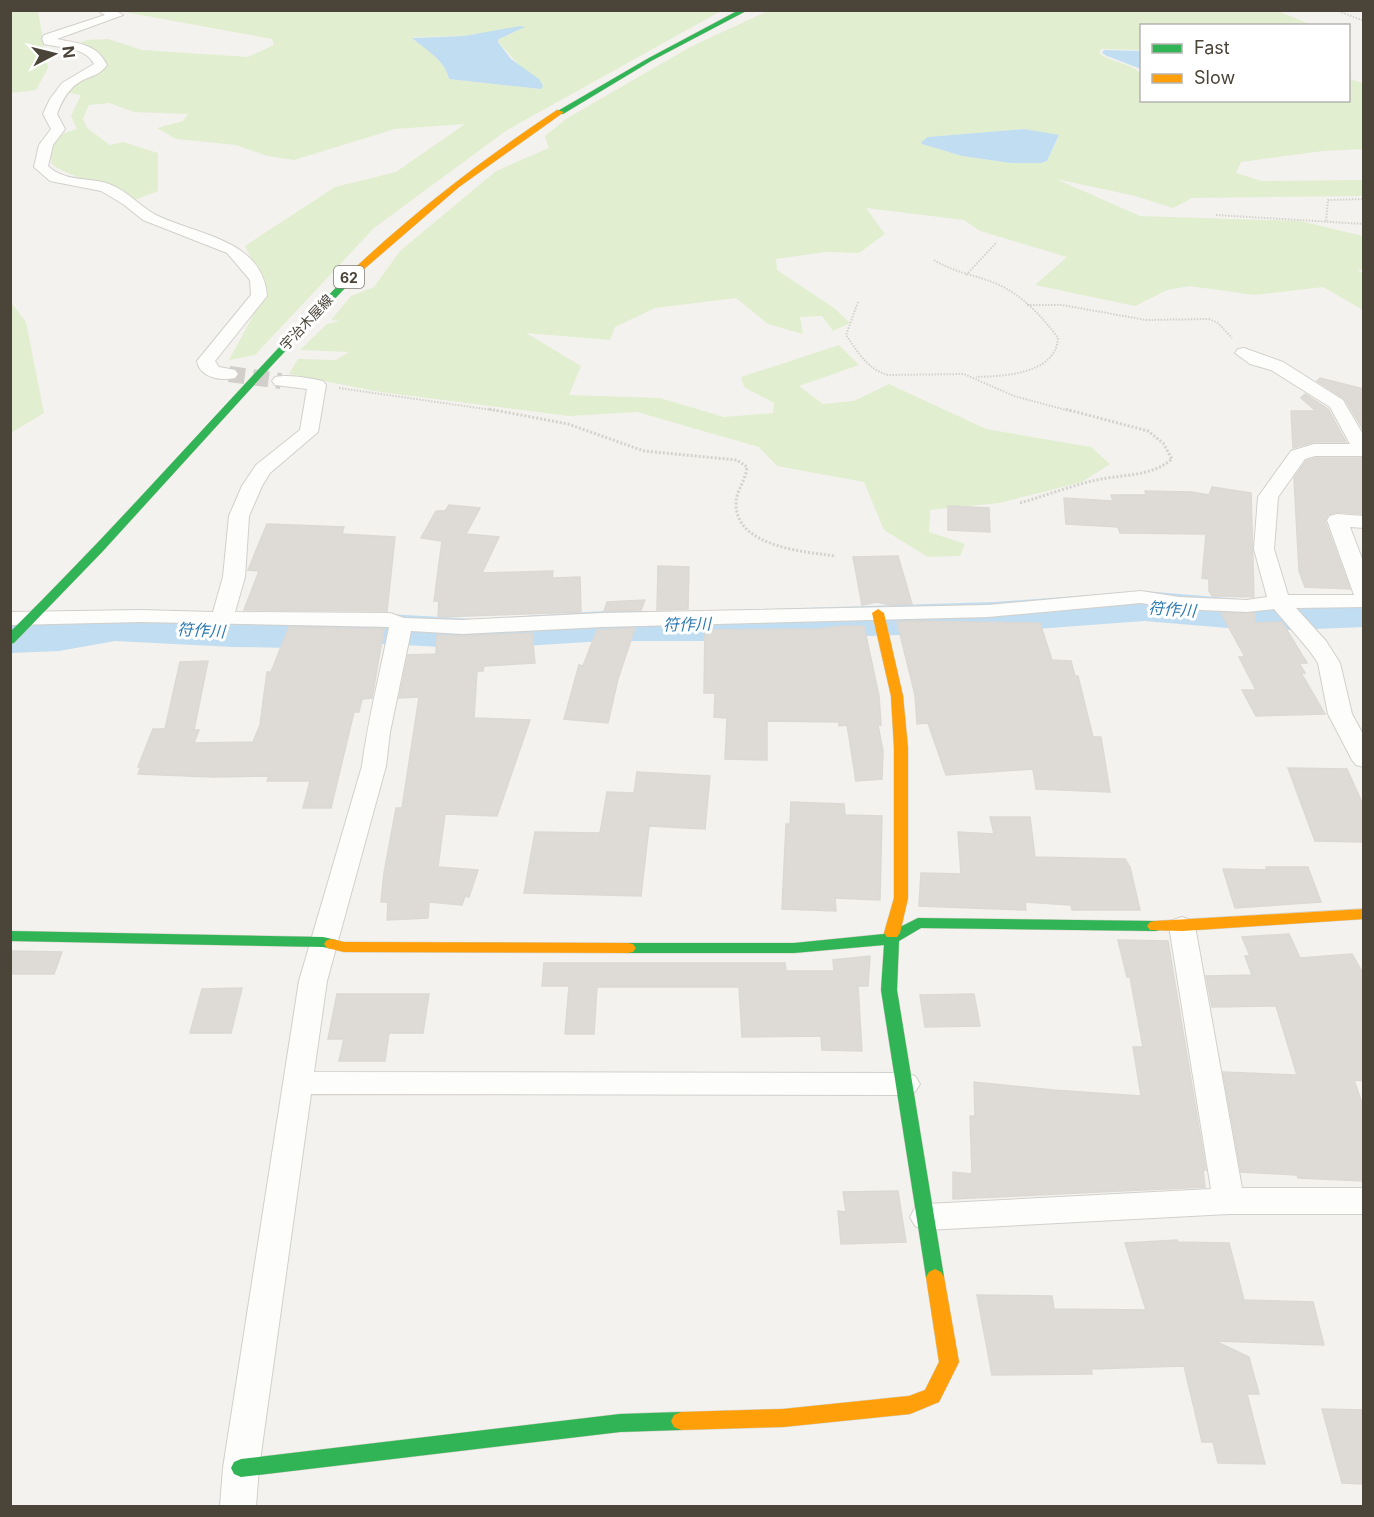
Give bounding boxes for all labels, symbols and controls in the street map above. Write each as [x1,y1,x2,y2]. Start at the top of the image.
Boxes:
north arrow [24,24,84,84]
legend [1140,24,1350,102]
text: Fast [1194,37,1230,58]
text: N [58,45,80,59]
text: Slow [1194,67,1235,88]
road number: 62 [334,266,364,288]
street label: 宇治木屋線 [276,291,336,353]
water label: 符作川 [1147,597,1199,621]
water label: 符作川 [663,614,713,634]
water label: 符作川 [177,619,227,641]

